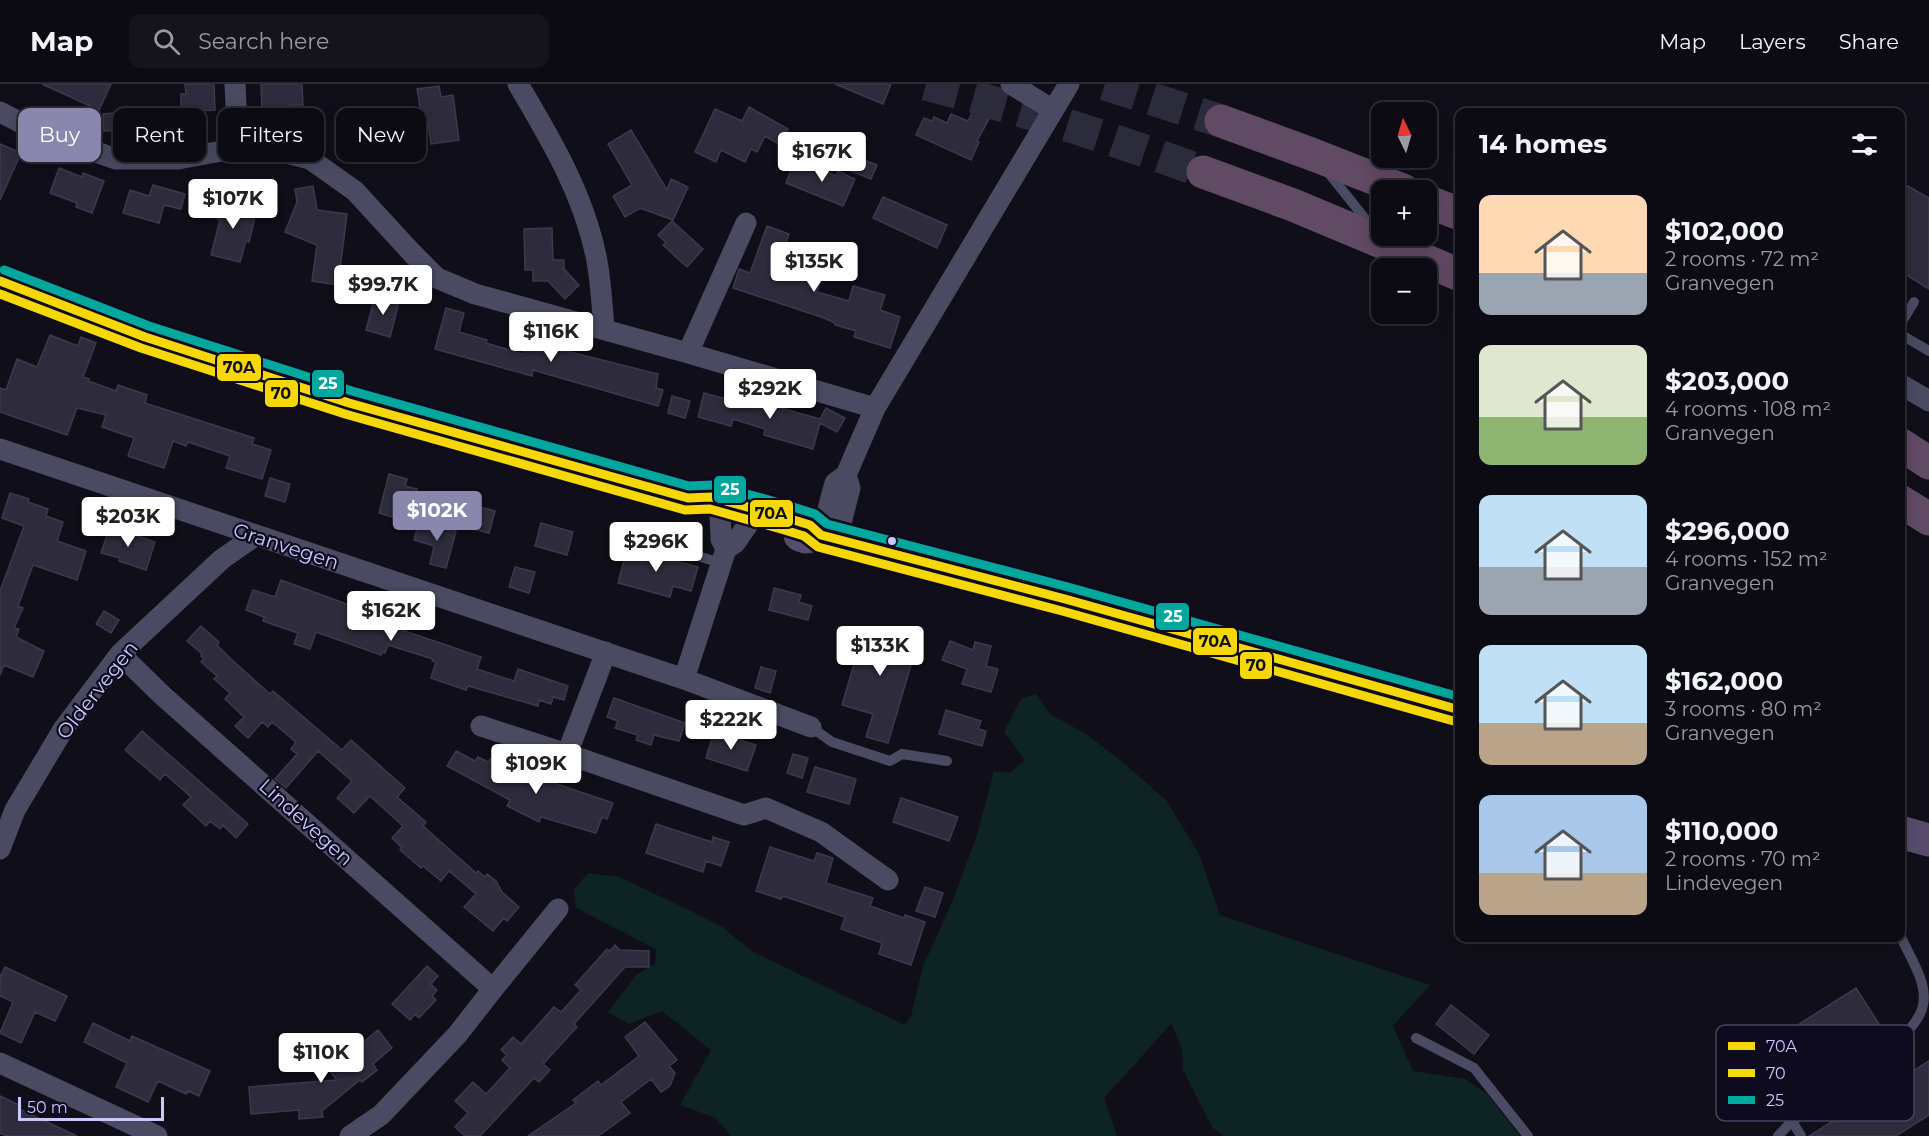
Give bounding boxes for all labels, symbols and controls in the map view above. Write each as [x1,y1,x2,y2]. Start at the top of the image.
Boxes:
search box [129,14,549,68]
text: Map [30,24,93,58]
icon: search [150,25,183,58]
text: Search here [198,28,329,55]
text: Map [1659,29,1706,54]
text: Layers [1739,29,1806,54]
text: Share [1839,29,1899,54]
north arrow [1371,102,1437,168]
map controls [1371,102,1437,324]
chip: Buy [18,108,101,162]
chip: Rent [113,108,206,162]
chip: Filters [218,108,324,162]
chip: New [336,108,426,162]
text: 14 homes [1479,128,1607,160]
icon: filters [1848,128,1881,161]
pin: $167K [780,132,864,183]
text: $167K [792,139,852,163]
pin: $107K [191,179,275,230]
button: + [1371,180,1437,246]
text: $107K [202,186,264,210]
text: $102,000 [1665,215,1784,247]
icon: home [1527,219,1599,291]
pin: $135K [772,242,856,293]
text: 2 rooms · 72 m² [1665,247,1819,271]
text: $135K [785,249,843,273]
button: − [1371,258,1437,324]
pin: $99.7K [334,265,432,316]
text: Granvegen [1665,271,1775,295]
text: $99.7K [348,272,418,296]
pin: $116K [509,312,593,363]
text: $116K [523,319,579,343]
line badge: 70A [216,353,262,382]
text: 70A [223,358,256,377]
text: $203,000 [1665,365,1789,397]
line badge: 25 [311,369,345,398]
pin: $292K [728,369,812,420]
icon: home [1527,369,1599,441]
text: 25 [319,374,338,393]
text: $292K [738,376,802,400]
line badge: 70 [264,379,299,408]
text: 70 [271,384,291,403]
text: 4 rooms · 108 m² [1665,397,1831,421]
text: Granvegen [1665,421,1775,445]
line badge: 25 [713,475,747,504]
text: 25 [721,480,740,499]
pin: $102K [395,491,479,542]
pin: $203K [86,497,170,548]
text: $102K [407,498,467,522]
line badge: 70A [749,499,794,528]
text: $203K [96,504,160,528]
text: 70A [755,504,788,523]
text: $296,000 [1665,515,1790,547]
street label: Granvegen [230,518,342,574]
icon: home [1527,519,1599,591]
pin: $296K [614,522,698,573]
text: $296K [624,529,688,553]
unlabelled marker [886,535,898,547]
text: 4 rooms · 152 m² [1665,547,1828,571]
text: Granvegen [1665,571,1775,595]
pin: $162K [349,591,433,642]
text: $162K [361,598,421,622]
line badge: 25 [1155,602,1190,631]
text: 25 [1164,607,1183,626]
pin: $133K [838,626,922,677]
line badge: 70A [1192,627,1238,656]
text: 70A [1199,632,1232,651]
text: $133K [851,633,909,657]
street label: Oldervegen [51,636,143,744]
line badge: 70 [1239,651,1273,680]
text: 70 [1246,656,1266,675]
text: $162,000 [1665,665,1783,697]
icon: home [1527,669,1599,741]
text: 3 rooms · 80 m² [1665,697,1822,721]
pin: $222K [689,700,773,751]
text: $222K [700,707,762,731]
text: Granvegen [1665,721,1775,745]
pin: $109K [494,744,578,795]
text: $109K [505,751,567,775]
street label: Lindevegen [254,774,358,870]
text: $110,000 [1665,815,1778,847]
icon: home [1527,819,1599,891]
text: 2 rooms · 70 m² [1665,847,1821,871]
text: Lindevegen [1665,871,1783,895]
legend [1716,1025,1914,1121]
pin: $110K [279,1033,363,1084]
text: 70A [1766,1037,1798,1056]
text: $110K [293,1040,349,1064]
text: 70 [1766,1064,1786,1083]
text: 25 [1766,1091,1784,1110]
scale bar [18,1094,164,1122]
text: 50 m [27,1098,68,1117]

